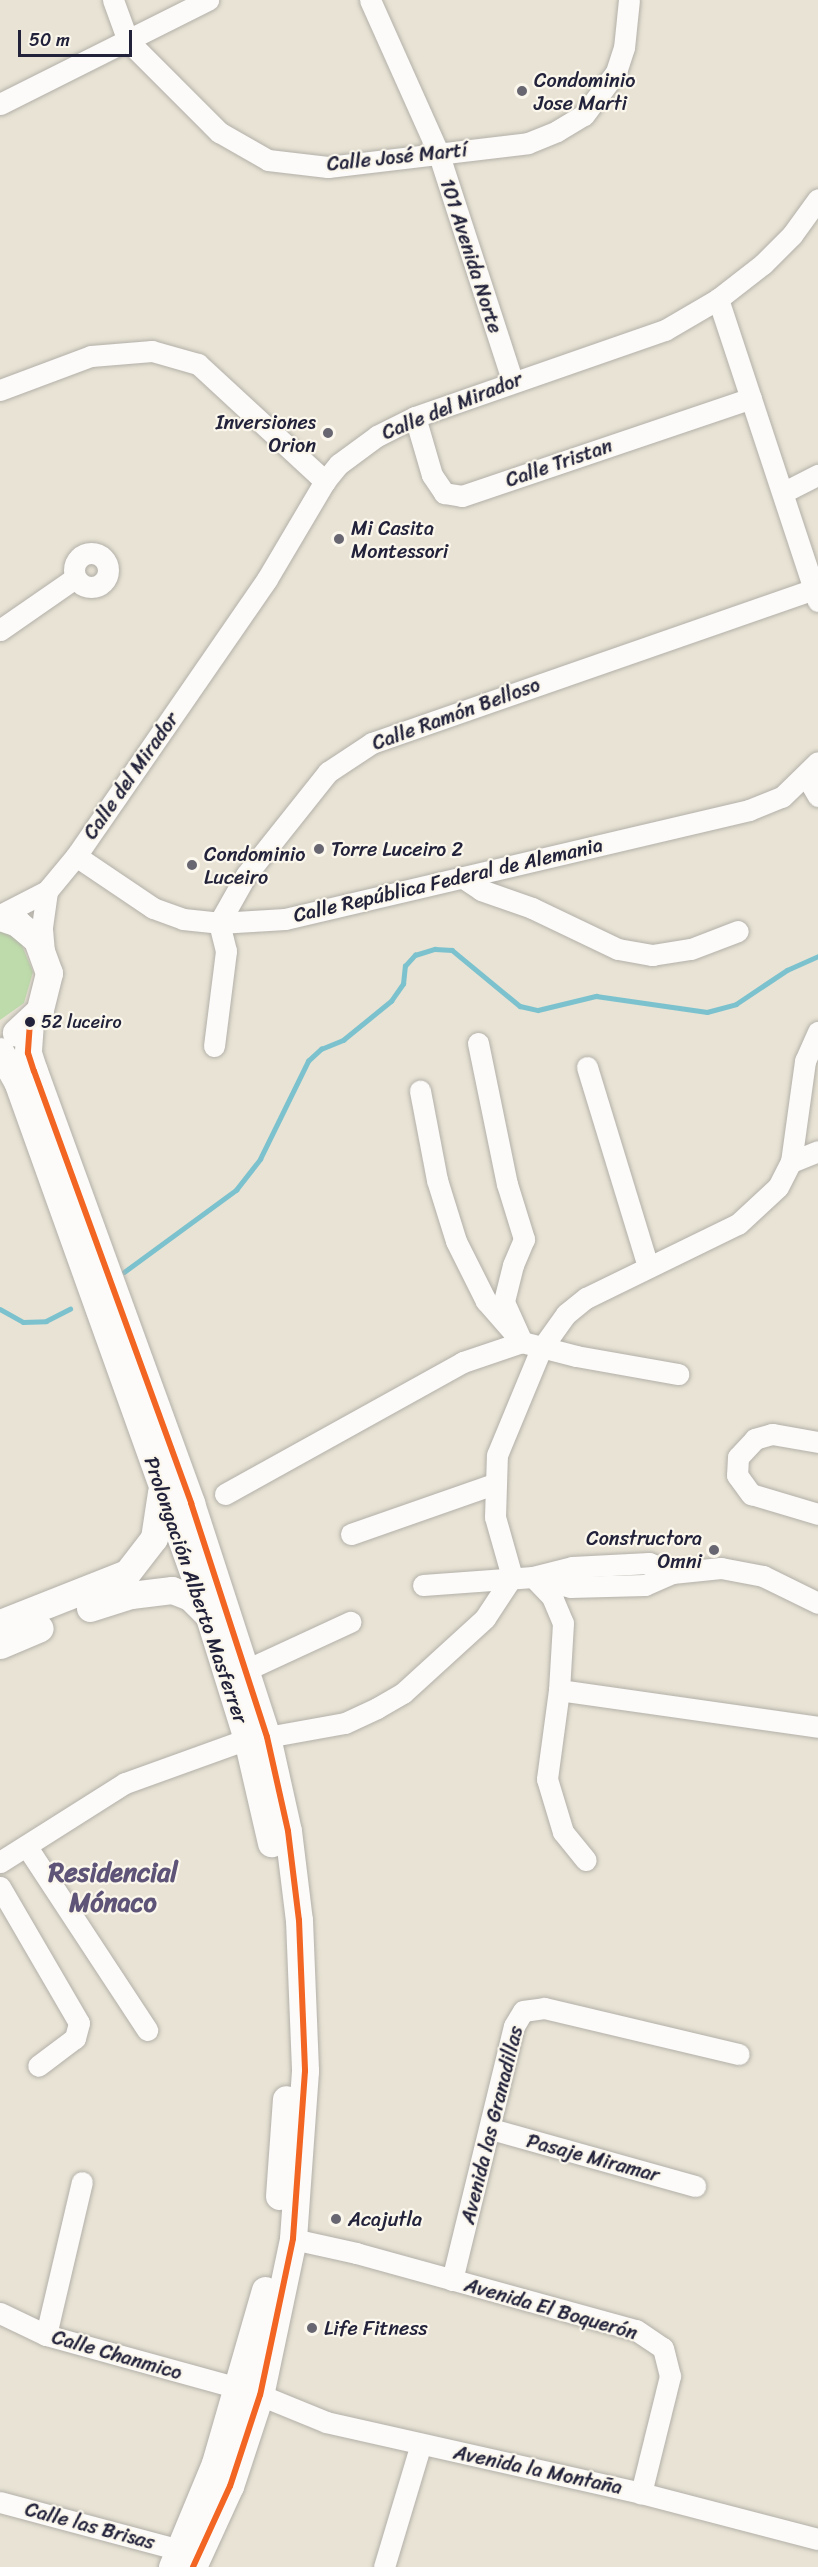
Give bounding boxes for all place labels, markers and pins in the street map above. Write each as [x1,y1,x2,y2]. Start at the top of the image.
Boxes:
place label: Condominio Jose Marti [534,68,635,115]
marker: Condominio Jose Marti [515,84,529,98]
place label: Inversiones Orion [216,410,316,457]
marker: Inversiones Orion [321,426,335,440]
place label: Mi Casita Montessori [351,516,448,563]
marker: Mi Casita Montessori [332,532,346,546]
place label: Torre Luceiro 2 [331,837,463,861]
place label: Condominio Luceiro [204,842,305,889]
marker: Torre Luceiro 2 [312,842,326,856]
marker: Condominio Luceiro [185,858,199,872]
place label: 52 luceiro [41,1011,122,1033]
marker: 52 luceiro [24,1016,36,1028]
place label: Constructora Omni [586,1526,702,1573]
marker: Constructora Omni [707,1543,721,1557]
place label: Acajutla [348,2207,422,2231]
marker: Acajutla [329,2212,343,2226]
place label: Life Fitness [324,2316,427,2340]
marker: Life Fitness [305,2321,319,2335]

